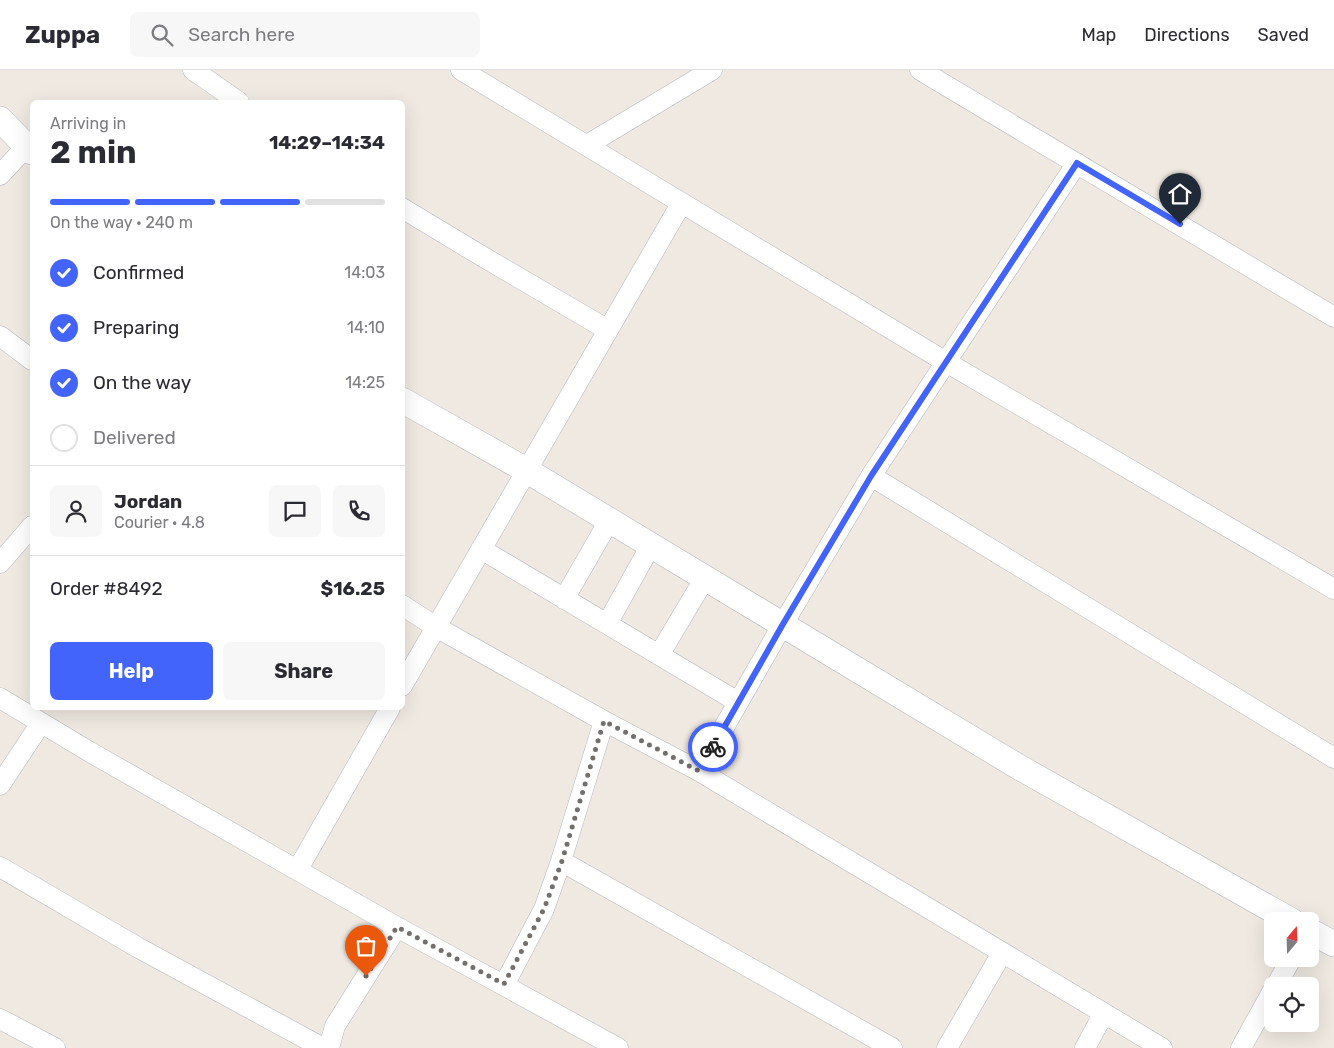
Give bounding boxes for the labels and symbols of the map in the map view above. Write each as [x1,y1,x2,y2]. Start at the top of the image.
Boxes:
pin [1159,173,1201,224]
courier [688,722,738,772]
north arrow [1264,912,1319,968]
pin [345,925,387,976]

